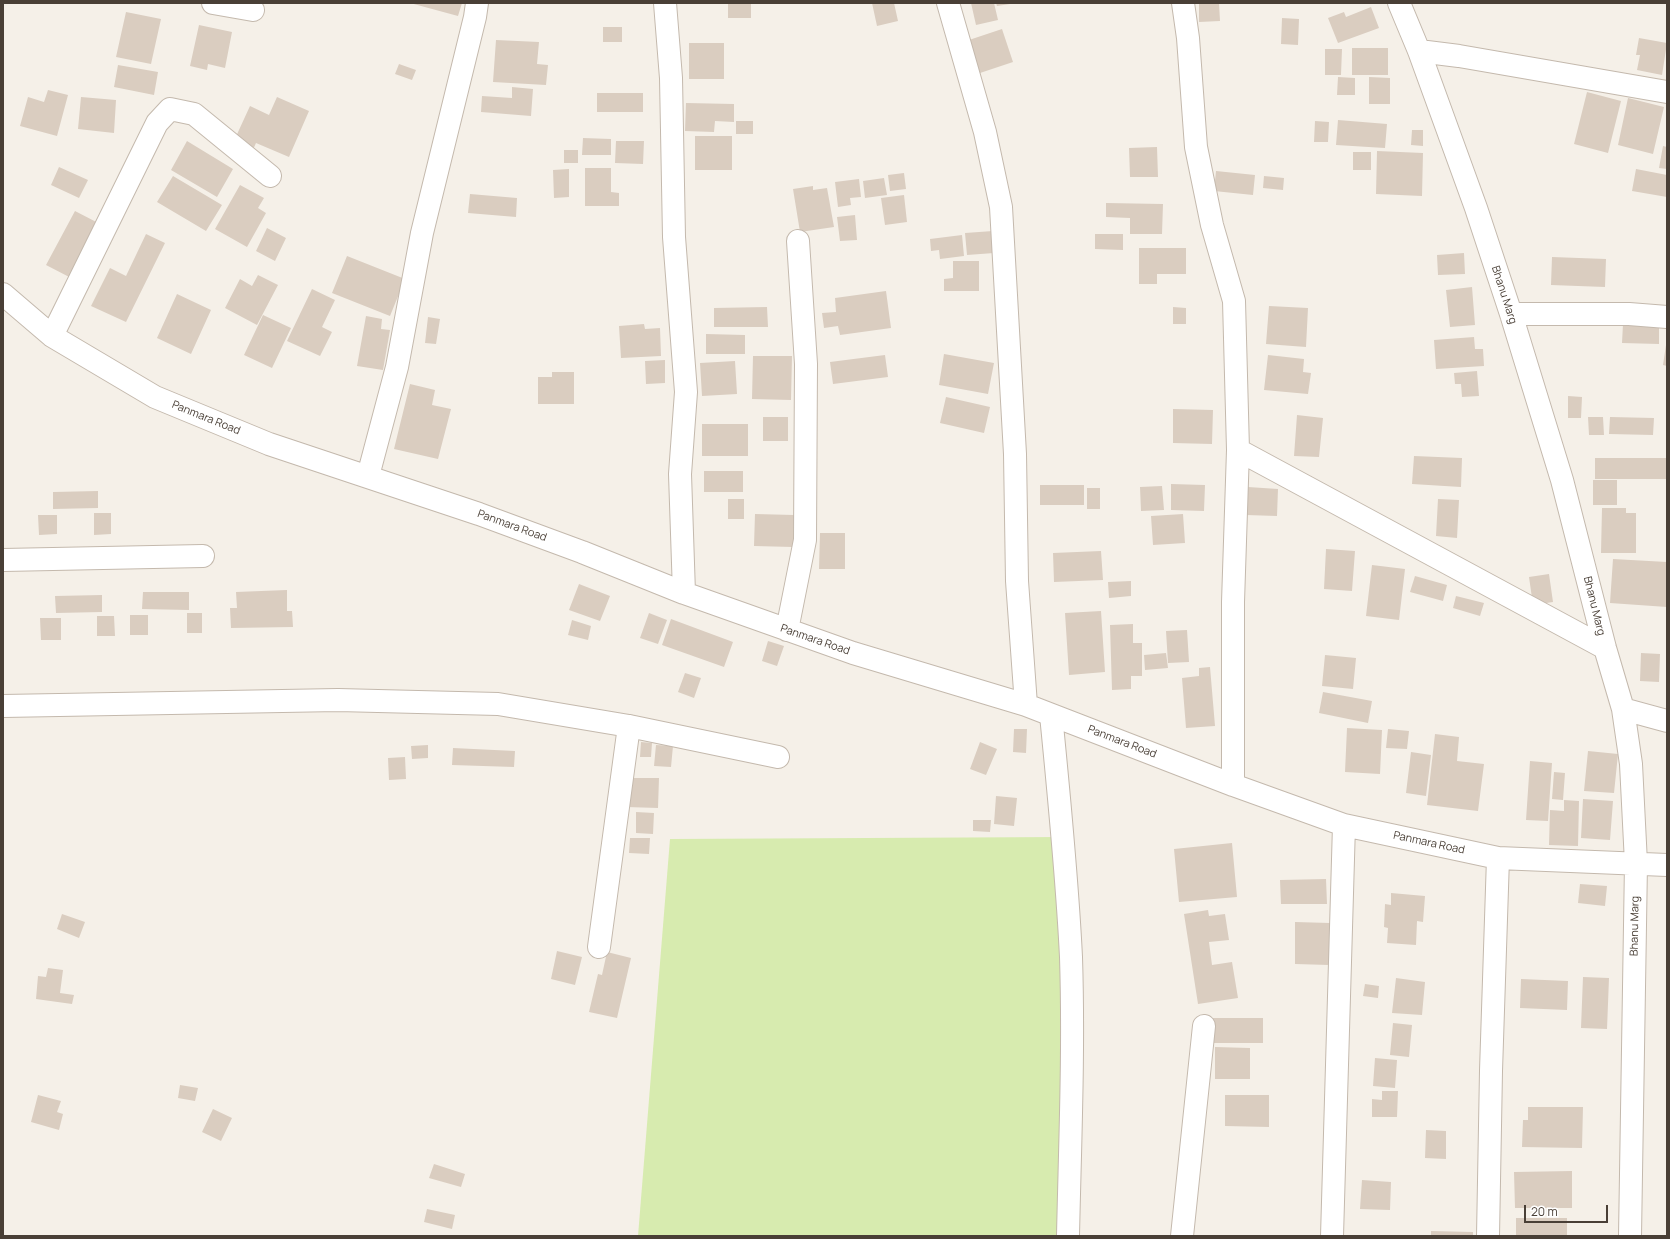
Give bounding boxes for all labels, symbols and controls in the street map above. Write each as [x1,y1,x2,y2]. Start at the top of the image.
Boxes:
street label: Bhanu Marg [1488,264,1520,326]
street label: Panmara Road [170,398,242,438]
street label: Panmara Road [476,507,548,545]
street label: Bhanu Marg [1580,575,1608,637]
street label: Panmara Road [779,622,851,658]
street label: Panmara Road [1086,723,1158,761]
street label: Panmara Road [1392,829,1466,857]
street label: Bhanu Marg [1628,896,1642,956]
scale bar [1526,1197,1610,1223]
text: 20 m [1531,1203,1558,1220]

